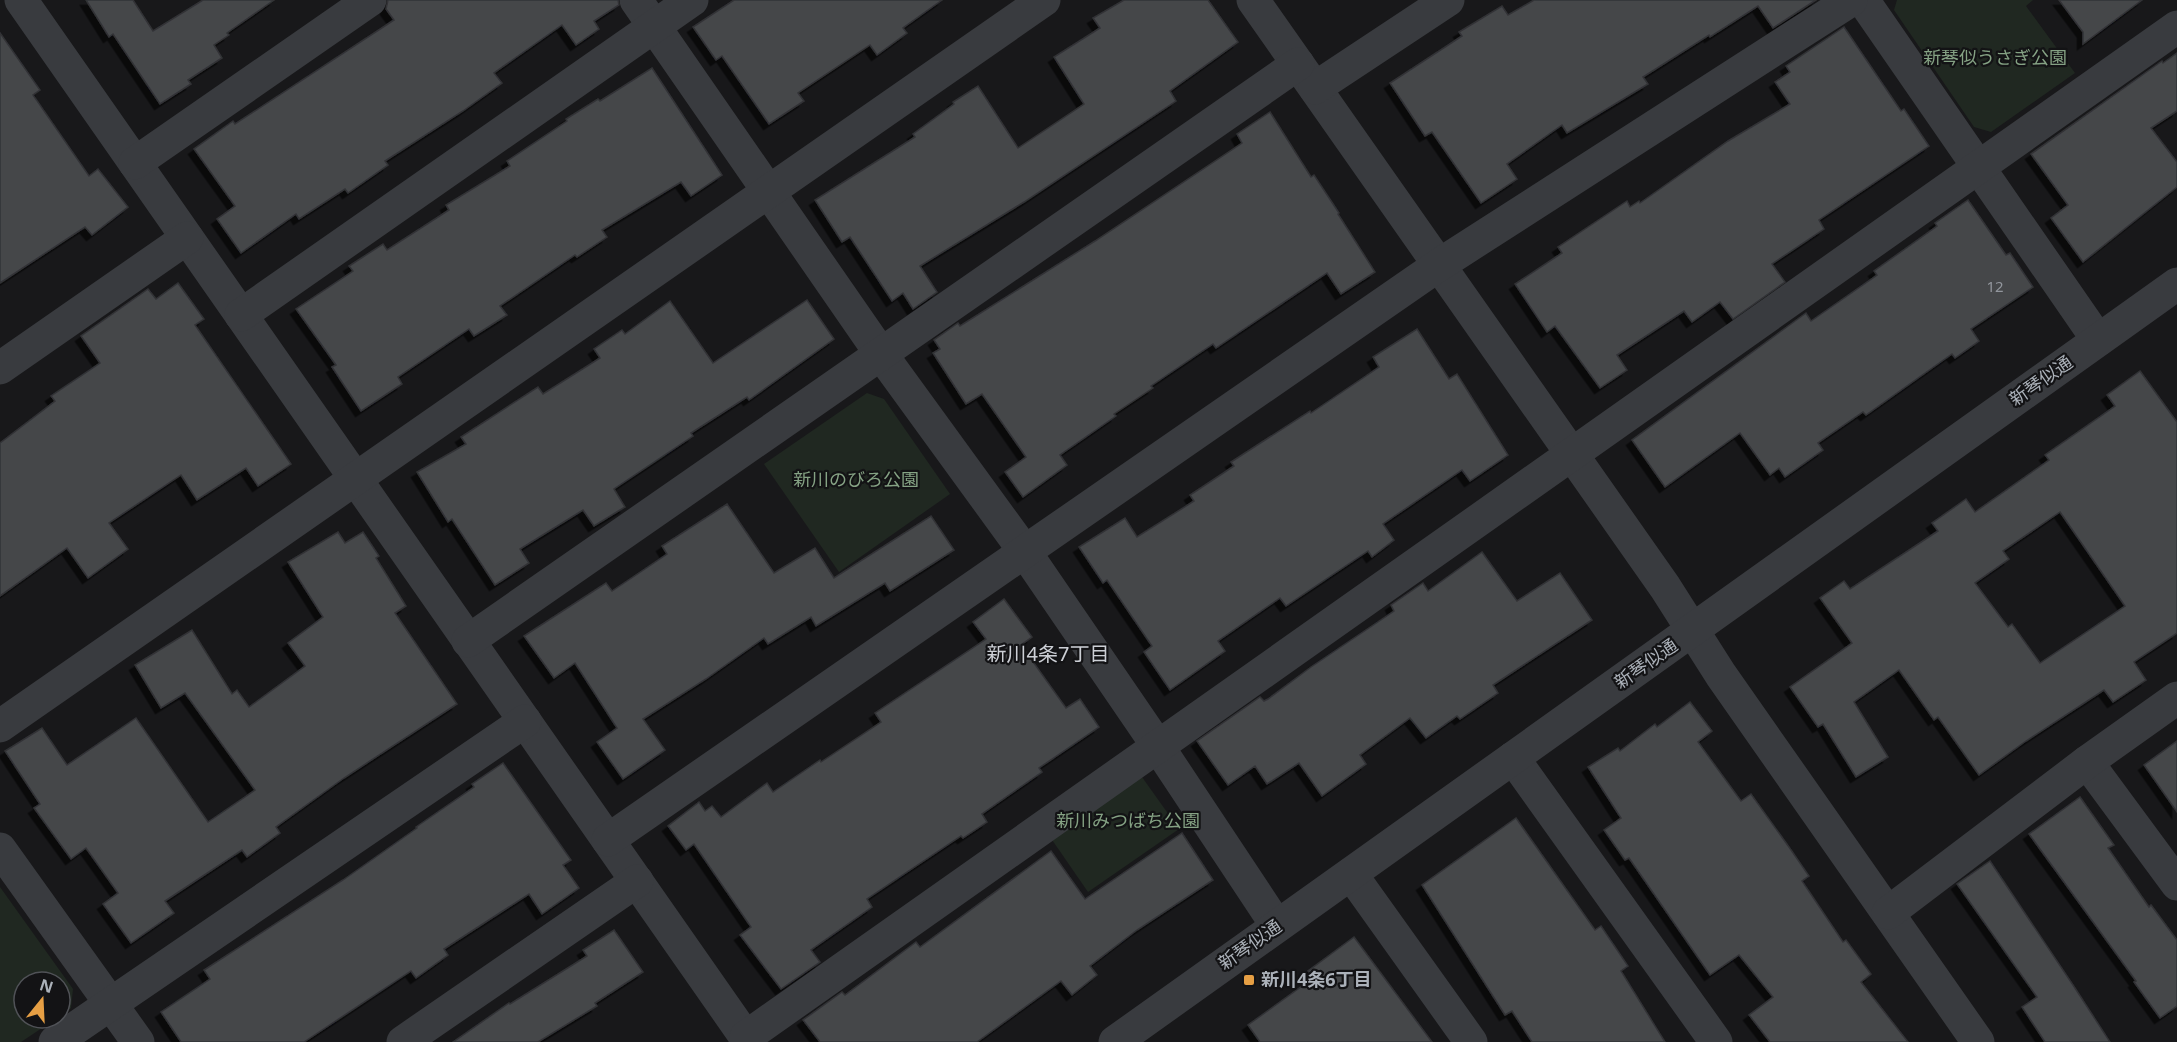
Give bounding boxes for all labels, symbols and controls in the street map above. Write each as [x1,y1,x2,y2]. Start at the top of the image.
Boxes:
park label: 新琴似うさぎ公園 [1923,45,2067,69]
house number: 12 [1986,276,2004,296]
street label: 新琴似通 [2004,350,2077,411]
park label: 新川のびろ公園 [793,467,919,491]
street label: 新琴似通 [1609,633,1682,694]
district label: 新川4条7丁目 [987,640,1109,667]
park label: 新川みつばち公園 [1056,808,1200,832]
street label: 新琴似通 [1213,914,1286,975]
place label: 新川4条6丁目 [1261,967,1372,991]
north arrow [12,970,72,1030]
text: N [37,973,56,998]
marker: 新川4条6丁目 [1242,973,1256,987]

